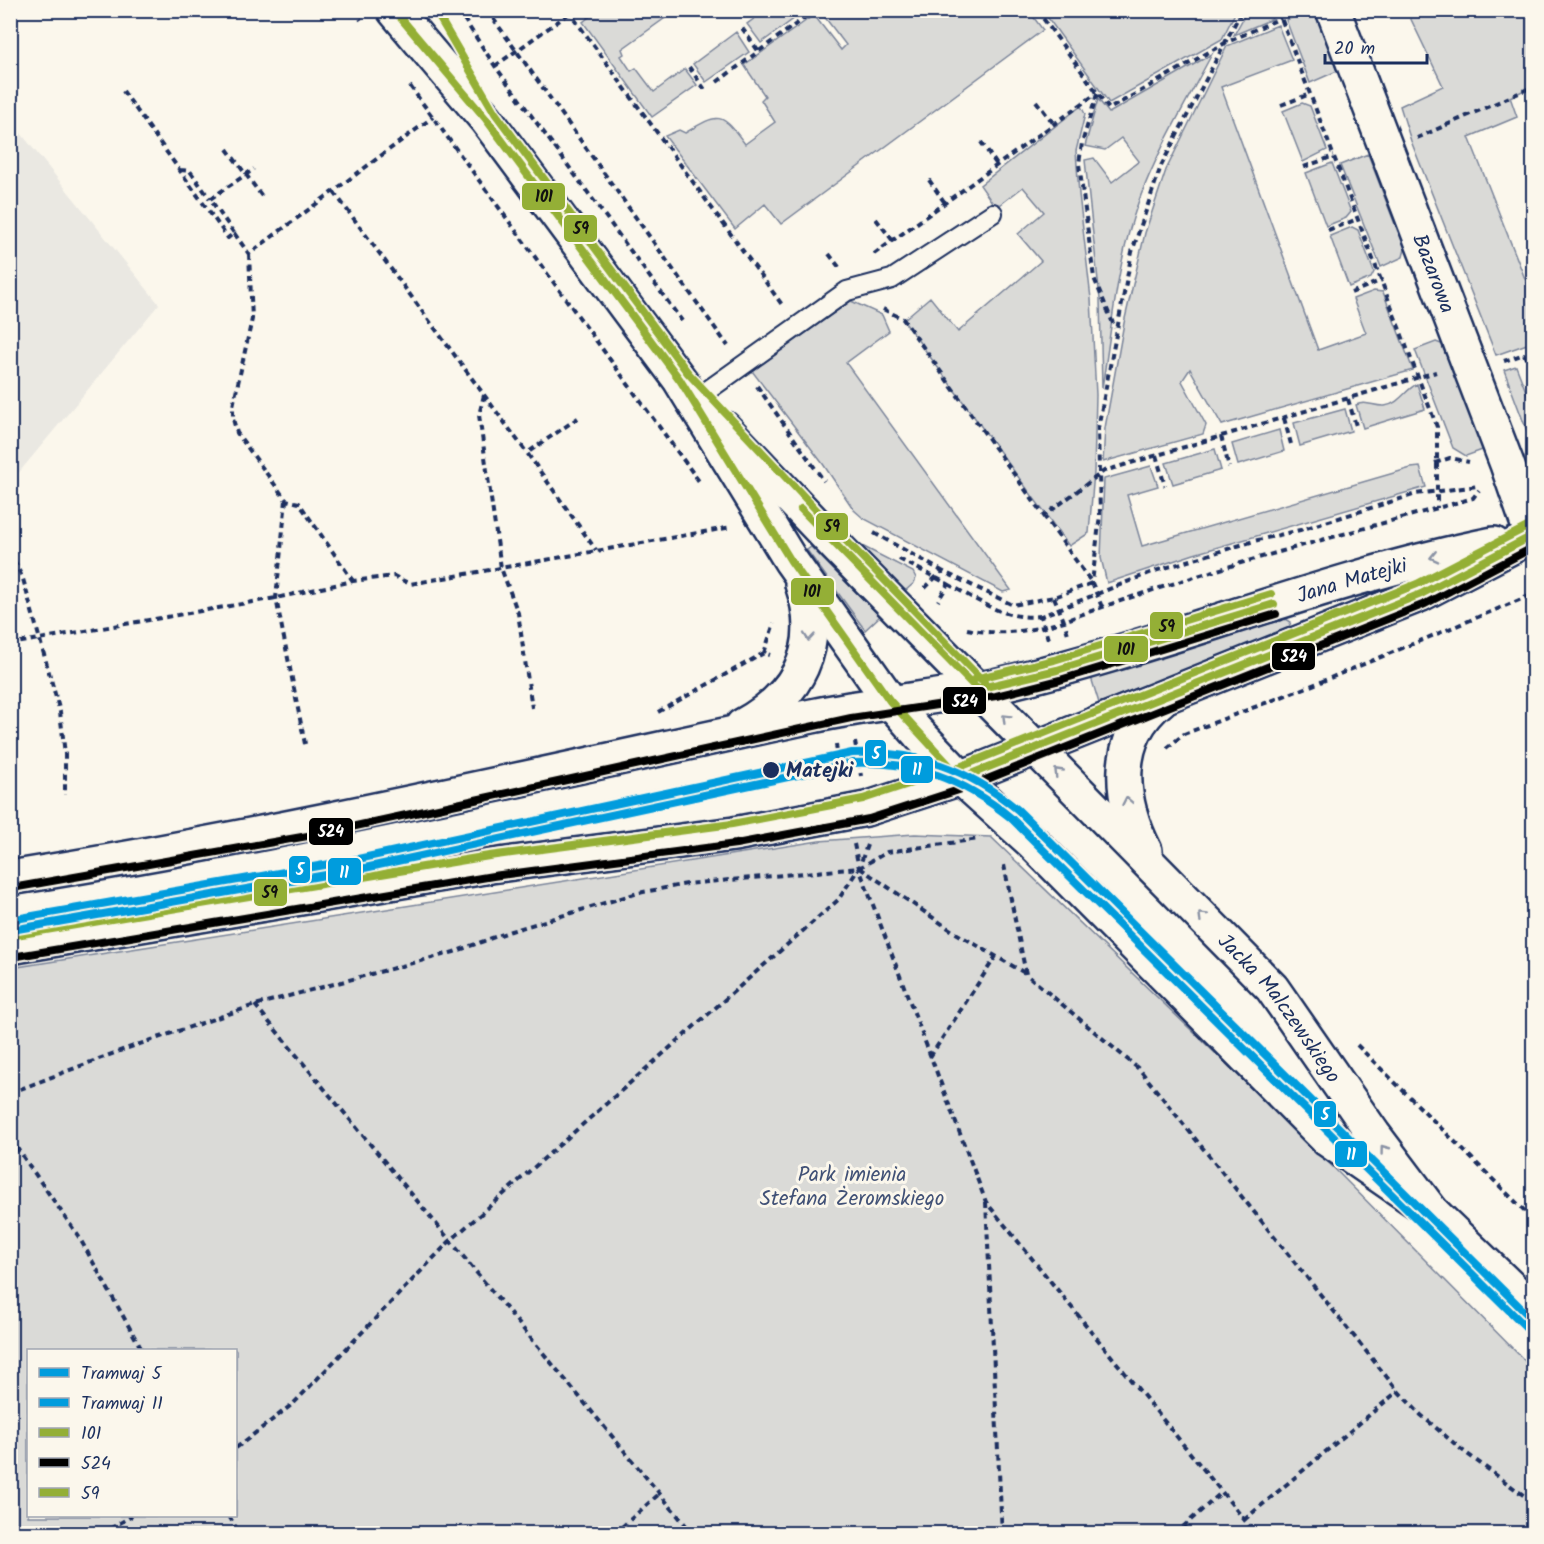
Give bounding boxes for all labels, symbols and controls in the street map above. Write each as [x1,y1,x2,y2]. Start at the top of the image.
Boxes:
scale bar [1325,27,1427,65]
text: 20 m [1334,35,1375,64]
line badge: 101 [521,182,566,211]
text: 101 [535,185,553,210]
line badge: 59 [563,214,598,243]
text: 59 [572,217,589,242]
street label: Bazarowa [1402,229,1463,318]
line badge: 59 [815,512,849,541]
text: 59 [823,515,840,540]
one-way arrow [1429,549,1439,562]
street label: Jana Matejki [1293,550,1412,613]
line badge: 101 [790,577,835,606]
text: 101 [803,580,821,605]
line badge: 59 [1149,611,1184,640]
text: 59 [1158,615,1175,640]
one-way arrow [803,632,816,642]
line badge: 101 [1103,635,1149,663]
text: 101 [1117,638,1135,663]
line badge: 524 [1271,642,1316,671]
text: 524 [1280,645,1307,670]
line badge: 524 [942,686,987,715]
text: 524 [951,690,978,715]
one-way arrow [1002,715,1013,726]
line badge: 5 [864,739,887,767]
text: 5 [871,742,882,767]
place label: Matejki [786,755,854,788]
line badge: 11 [900,755,934,784]
text: 11 [912,758,922,783]
marker: Matejki [761,760,781,780]
one-way arrow [1055,768,1066,779]
one-way arrow [1121,796,1134,806]
line badge: 524 [308,817,354,846]
text: 524 [317,820,344,845]
line badge: 5 [288,855,311,884]
line badge: 11 [327,857,362,886]
text: 5 [295,858,306,883]
text: 11 [339,861,349,886]
line badge: 59 [253,878,288,907]
text: 59 [261,881,278,906]
one-way arrow [1199,912,1210,923]
street label: Jacka Malczewskiego [1209,927,1348,1091]
line badge: 5 [1313,1100,1337,1128]
text: 5 [1320,1103,1331,1128]
line badge: 11 [1334,1140,1368,1168]
text: 11 [1346,1143,1356,1168]
one-way arrow [1380,1144,1391,1155]
park label: Park imienia Stefana Żeromskiego [760,1159,944,1216]
legend [27,1349,237,1517]
text: Tramwaj 5 [81,1360,163,1389]
text: Tramwaj 11 [81,1390,163,1419]
text: 101 [81,1420,101,1449]
text: 524 [81,1450,111,1479]
text: 59 [81,1480,100,1509]

